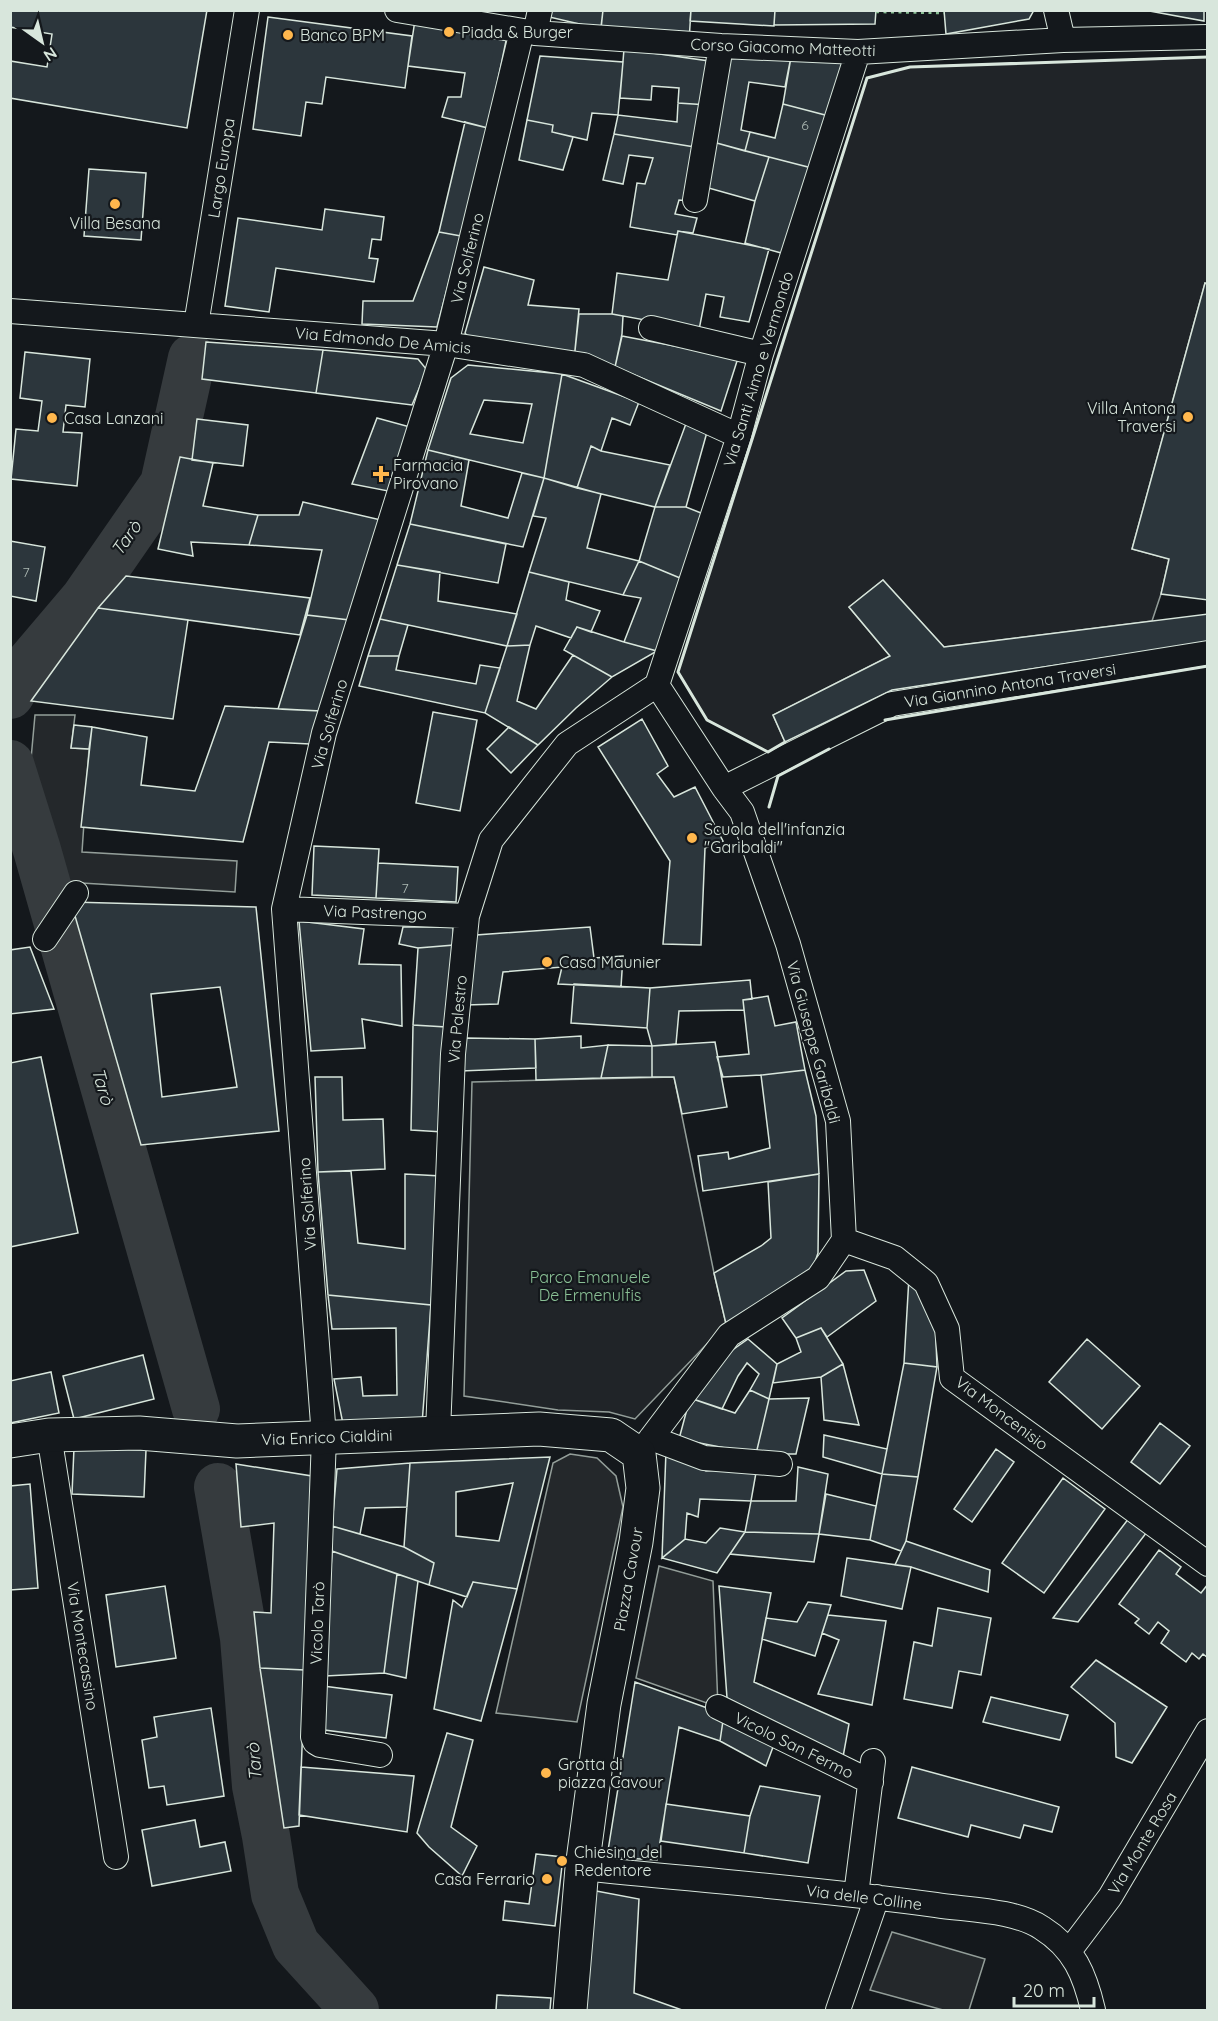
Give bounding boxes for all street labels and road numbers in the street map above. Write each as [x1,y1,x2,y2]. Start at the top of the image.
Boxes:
street label: Corso Giacomo Matteotti [690,34,876,60]
street label: Largo Europa [203,117,239,219]
street label: Via Solferino [446,210,488,306]
street label: Via Santi Aimo e Vermondo [719,269,797,469]
street label: Via Edmondo De Amicis [294,322,472,358]
street label: Via Giannino Antona Traversi [903,658,1117,712]
street label: Via Solferino [307,676,351,772]
street label: Via Pastrengo [323,900,427,924]
street label: Via Giuseppe Garibaldi [783,958,845,1126]
street label: Via Palestro [443,974,471,1064]
street label: Via Solferino [294,1157,320,1251]
street label: Via Moncenisio [952,1372,1052,1454]
street label: Via Enrico Cialdini [261,1425,393,1449]
street label: Piazza Cavour [609,1525,647,1633]
street label: Via Montecassino [63,1580,103,1712]
street label: Vicolo Tarò [306,1581,328,1665]
street label: Vicolo San Fermo [731,1707,857,1783]
street label: Via Monte Rosa [1103,1788,1181,1898]
street label: Via delle Colline [805,1880,923,1914]

